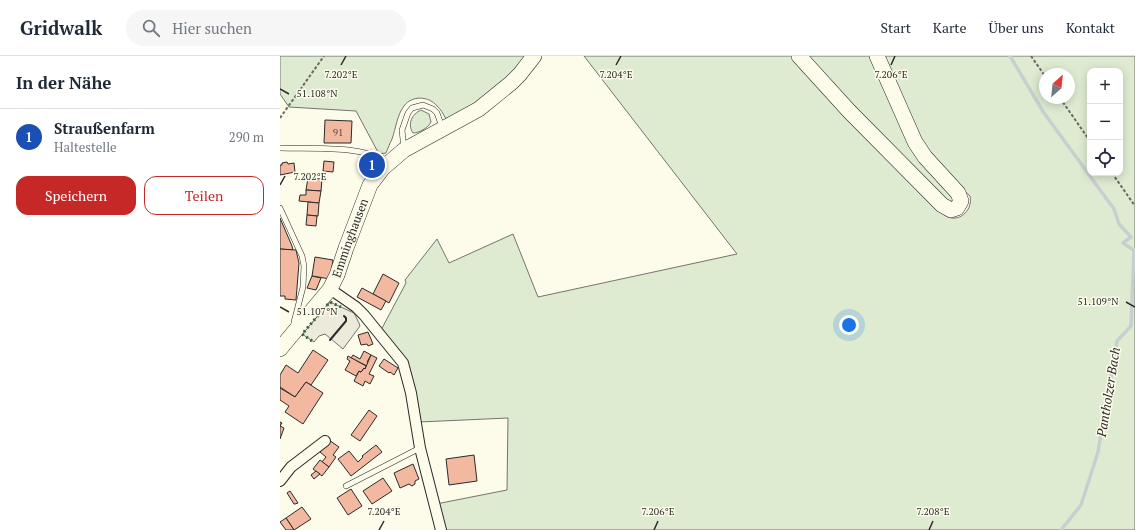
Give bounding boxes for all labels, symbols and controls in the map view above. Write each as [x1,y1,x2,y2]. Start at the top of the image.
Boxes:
search box [126,10,406,46]
text: Gridwalk [20,15,102,40]
icon: search [140,17,162,39]
text: Hier suchen [172,18,252,38]
text: Start [881,18,911,37]
text: Karte [933,18,967,37]
text: Über uns [989,18,1044,37]
text: Kontakt [1066,18,1115,37]
text: 7.202°E [324,68,358,81]
text: 7.204°E [599,68,633,81]
text: 7.206°E [874,68,908,81]
north arrow [1039,68,1075,104]
map controls [1087,68,1123,176]
button: + [1087,68,1123,104]
text: In der Nähe [16,71,111,94]
text: 51.108°N [297,87,338,100]
button: − [1087,104,1123,140]
text: Straußenfarm [54,118,155,138]
house number: 91 [333,126,343,139]
text: 1 [25,128,33,146]
text: 290 m [229,128,264,146]
text: Haltestelle [54,138,117,156]
button: locate [1087,140,1123,176]
pin: 1 [359,150,385,180]
text: 7.202°E [293,170,327,183]
button: Speichern [16,176,136,215]
button: Teilen [144,176,264,215]
street label: Emminghausen [329,196,371,279]
text: 51.109°N [1078,295,1119,308]
text: 51.107°N [297,305,338,318]
your location [839,315,859,335]
water label: Pantholzer Bach [1092,346,1124,439]
text: 7.204°E [367,505,401,518]
text: 7.206°E [641,505,675,518]
text: 7.208°E [916,505,950,518]

